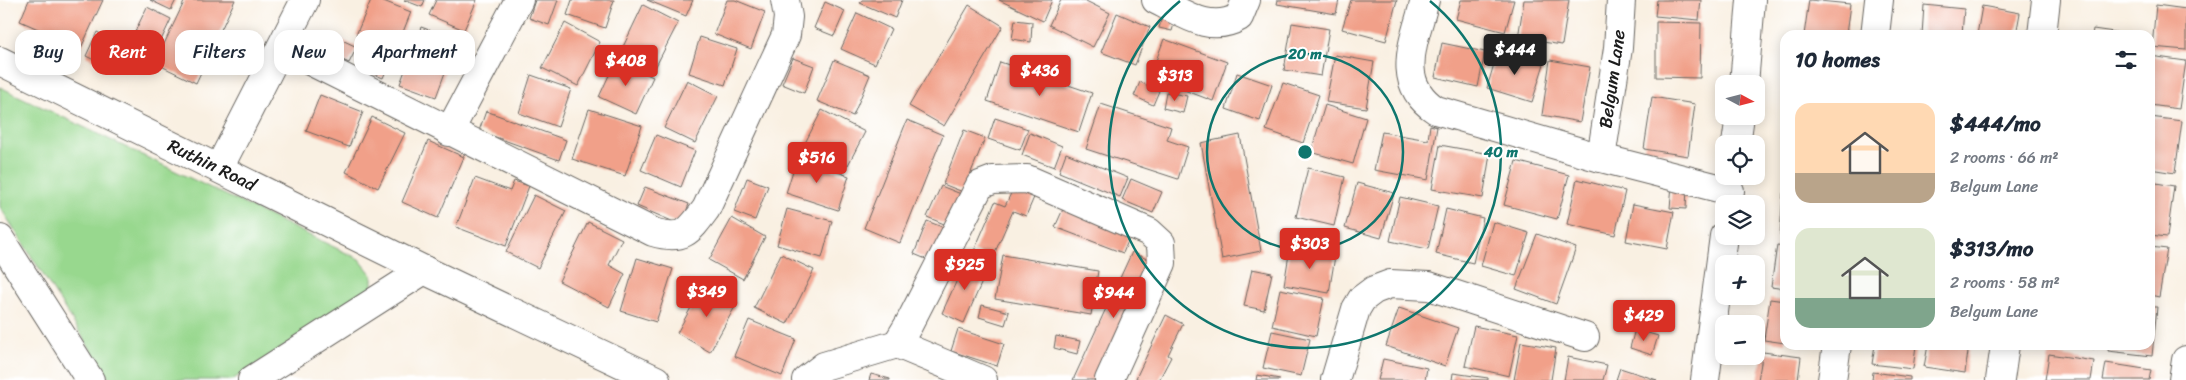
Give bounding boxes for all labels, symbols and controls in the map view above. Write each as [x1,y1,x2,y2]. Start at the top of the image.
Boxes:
street label: Belgum Lane [1589,28,1635,130]
chip: Buy [15,30,81,75]
chip: Rent [91,30,165,75]
chip: Filters [175,30,264,75]
chip: New [274,30,344,75]
chip: Apartment [354,30,475,75]
pin: $444 [1485,34,1545,76]
text: $444 [1495,35,1535,64]
text: 20 m [1287,41,1322,67]
text: 10 homes [1795,41,1880,79]
pin: $408 [596,44,656,87]
text: $408 [606,46,646,75]
icon: filters [2112,46,2140,74]
pin: $436 [1010,54,1070,97]
text: $436 [1021,56,1059,85]
pin: $313 [1145,59,1205,102]
text: $313 [1157,61,1193,90]
north arrow [1715,75,1765,125]
map controls [1715,75,1765,365]
text: $444/mo [1950,105,2041,143]
icon: home [1835,123,1895,183]
street label: Ruthin Road [162,130,263,201]
button: locate [1715,135,1765,185]
text: 40 m [1483,139,1519,165]
pin: $516 [787,142,847,184]
text: $516 [799,143,835,172]
centre of rings [1296,143,1314,161]
text: 2 rooms · 66 m² [1950,143,2059,172]
text: Belgum Lane [1950,172,2038,201]
button: layers [1715,195,1765,245]
pin: $303 [1280,228,1340,270]
text: $303 [1291,229,1329,258]
text: $313/mo [1950,230,2033,268]
pin: $925 [935,248,995,291]
icon: home [1835,248,1895,308]
text: $925 [945,250,985,279]
button: + [1715,255,1765,305]
text: 2 rooms · 58 m² [1950,268,2060,297]
pin: $349 [677,276,737,318]
pin: $944 [1084,276,1144,319]
text: $349 [687,277,727,306]
text: $944 [1094,278,1134,307]
text: Belgum Lane [1950,297,2038,326]
pin: $429 [1614,300,1674,342]
text: $429 [1624,301,1664,330]
button: − [1715,315,1765,365]

